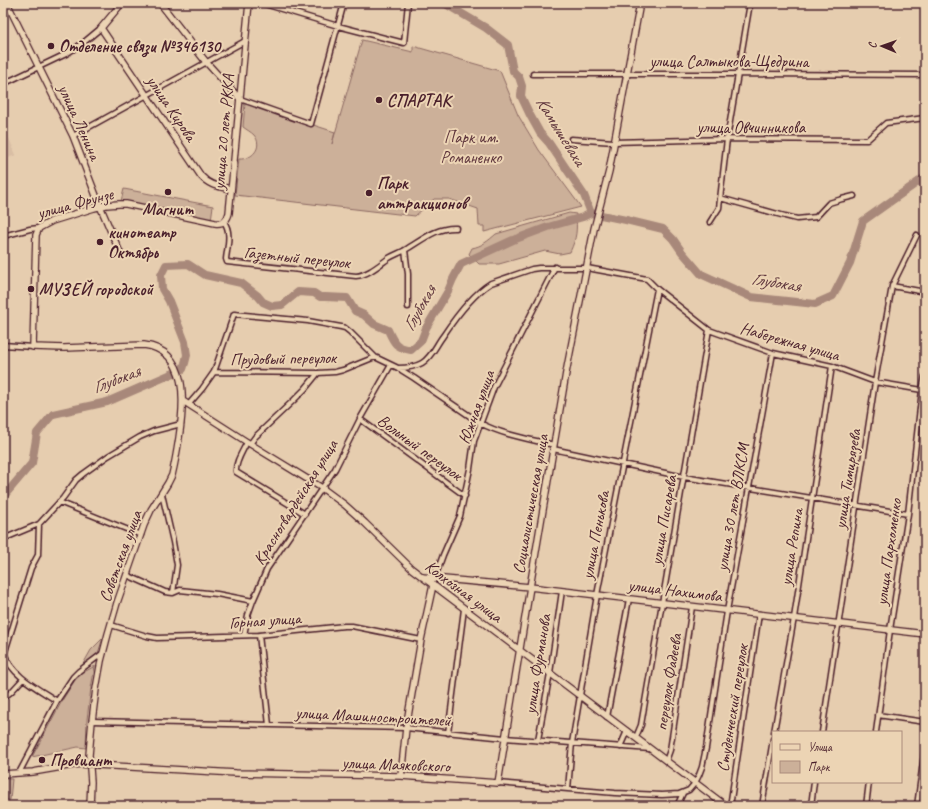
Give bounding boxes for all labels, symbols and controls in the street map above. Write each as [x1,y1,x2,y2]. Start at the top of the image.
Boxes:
north arrow [862,26,902,66]
place label: Отделение связи №346130 [59,36,222,58]
marker: Отделение связи №346130 [46,41,56,51]
text: С [865,41,879,49]
street label: улица Салтыкова-Щедрина [648,51,811,72]
street label: улица Кирова [141,70,202,147]
street label: улица 20 лет РККА [208,72,239,192]
street label: улица Ленина [53,80,106,165]
place label: СПАРТАК [387,90,453,111]
water label: Камышеваха [531,92,592,172]
marker: СПАРТАК [374,95,384,105]
street label: улица Овчинникова [696,117,807,138]
park label: Парк им. Романенко [441,127,502,168]
place label: Парк аттракционов [377,173,471,214]
street label: улица Фрунзе [34,183,117,225]
marker: Магнит [163,187,173,197]
marker: Парк аттракционов [364,188,374,198]
place label: Магнит [142,199,194,220]
place label: кинотеатр Октябрь [108,222,177,263]
marker: кинотеатр Октябрь [95,237,105,247]
street label: Газетный переулок [243,241,353,275]
water label: Глубокая [750,267,804,297]
place label: МУЗЕЙ городской [39,279,155,300]
water label: Глубокая [397,279,442,335]
marker: МУЗЕЙ городской [26,284,36,294]
street label: Набережная улица [738,317,843,366]
street label: Прудовый переулок [230,347,338,370]
water label: Глубокая [89,359,145,398]
street label: Южная улица [454,367,500,447]
street label: Вольный переулок [373,410,468,486]
street label: улица Тимирязева [829,427,867,532]
street label: Социалистическая улица [508,432,553,575]
street label: Красногвардейская улица [248,435,343,569]
street label: улица 30 лет ВЛКСМ [711,440,754,573]
street label: улица Писарева [645,472,682,568]
street label: улица Пенькова [576,487,615,582]
street label: улица Пархоменко [870,496,907,608]
street label: улица Репина [775,505,808,588]
street label: Советская улица [94,506,147,605]
street label: Колхозная улица [421,556,508,628]
street label: улица Нахимова [626,574,725,607]
street label: Горная улица [228,607,304,633]
street label: улица Фурманова [519,611,556,716]
street label: переулок Фадеева [650,631,687,732]
street label: Студенческий переулок [712,641,753,773]
street label: улица Машиностроителей [294,702,452,731]
legend [772,731,902,783]
text: Улица [808,739,833,755]
place label: Провиант [50,750,113,771]
street label: улица Маяковского [341,752,452,777]
marker: Провиант [37,755,47,765]
text: Парк [808,759,831,775]

